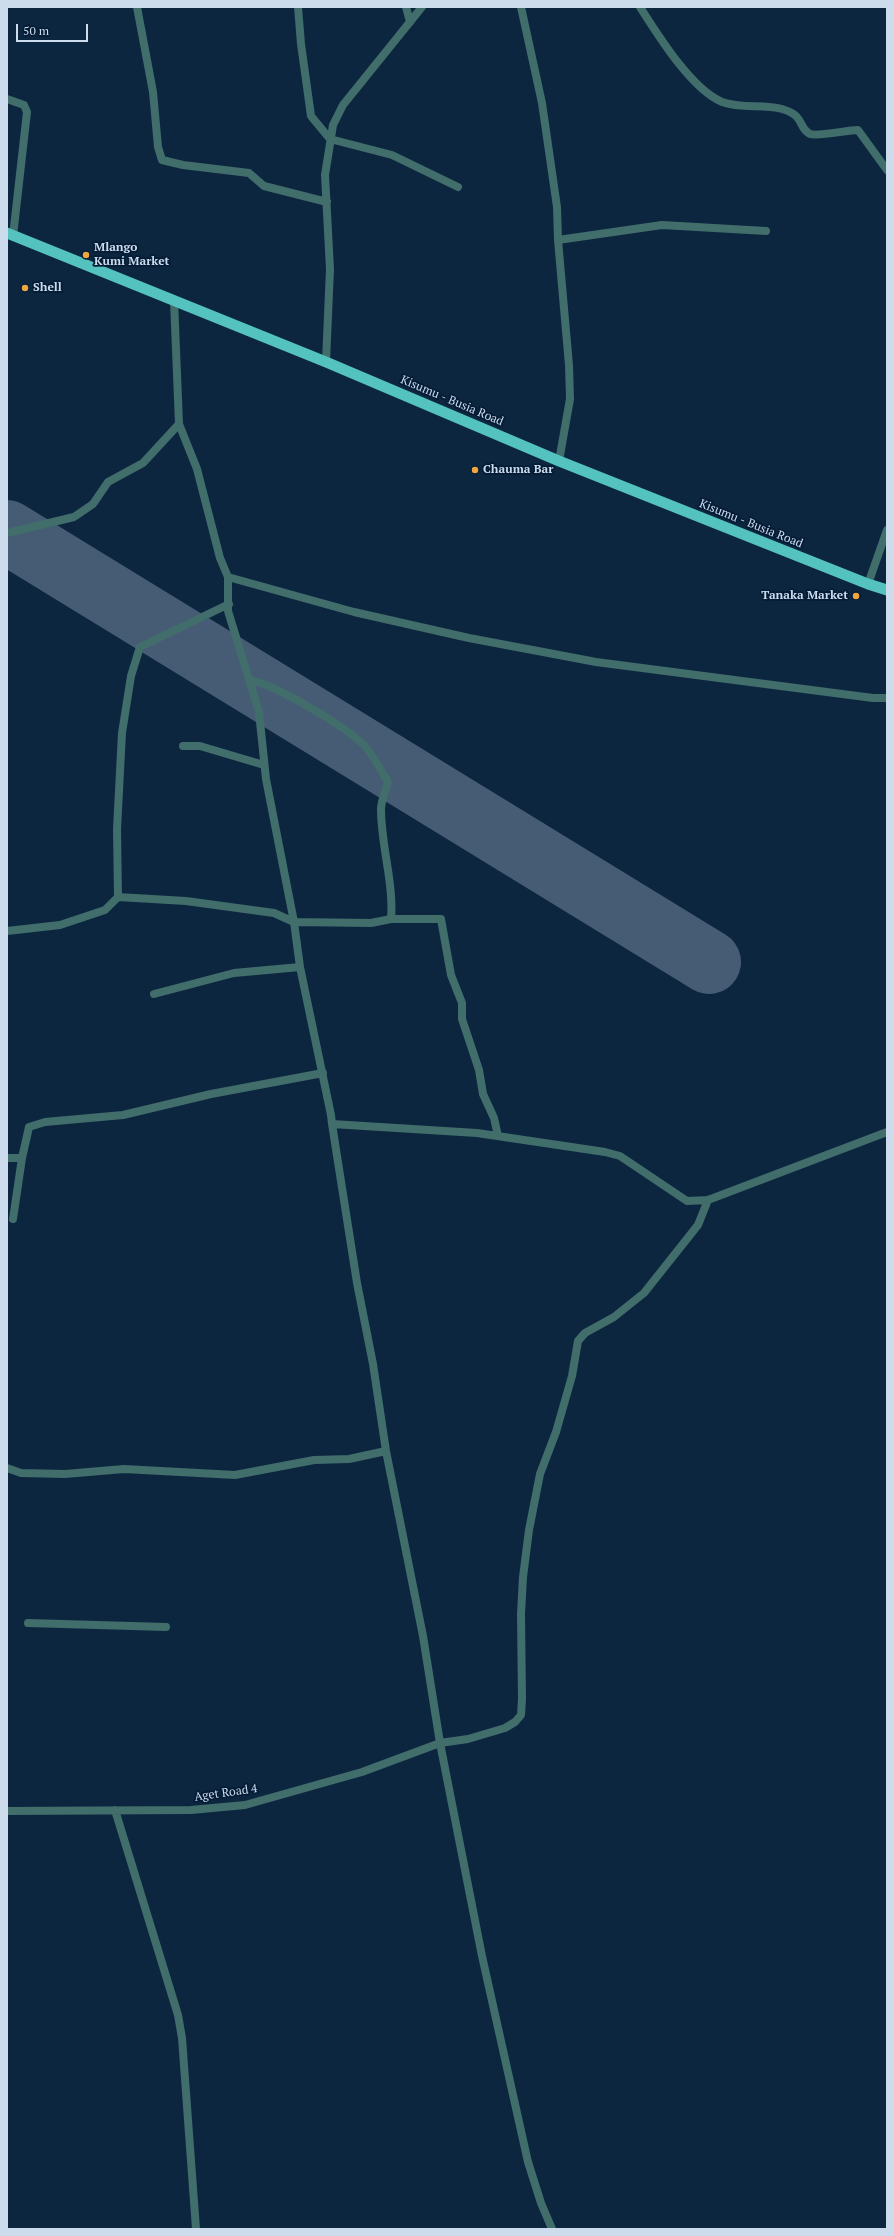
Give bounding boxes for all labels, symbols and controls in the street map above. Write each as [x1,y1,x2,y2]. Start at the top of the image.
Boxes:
scale bar [18,16,90,42]
text: 50 m [23,23,49,38]
place label: Mlango Kumi Market [94,241,169,269]
marker: Mlango Kumi Market [81,250,91,260]
place label: Shell [33,281,62,295]
marker: Shell [20,283,30,293]
street label: Kisumu - Busia Road [398,373,506,429]
place label: Chauma Bar [483,463,553,477]
marker: Chauma Bar [470,465,480,475]
street label: Kisumu - Busia Road [697,497,805,551]
place label: Tanaka Market [761,589,848,603]
marker: Tanaka Market [851,591,861,601]
street label: Aget Road 4 [194,1781,258,1805]

